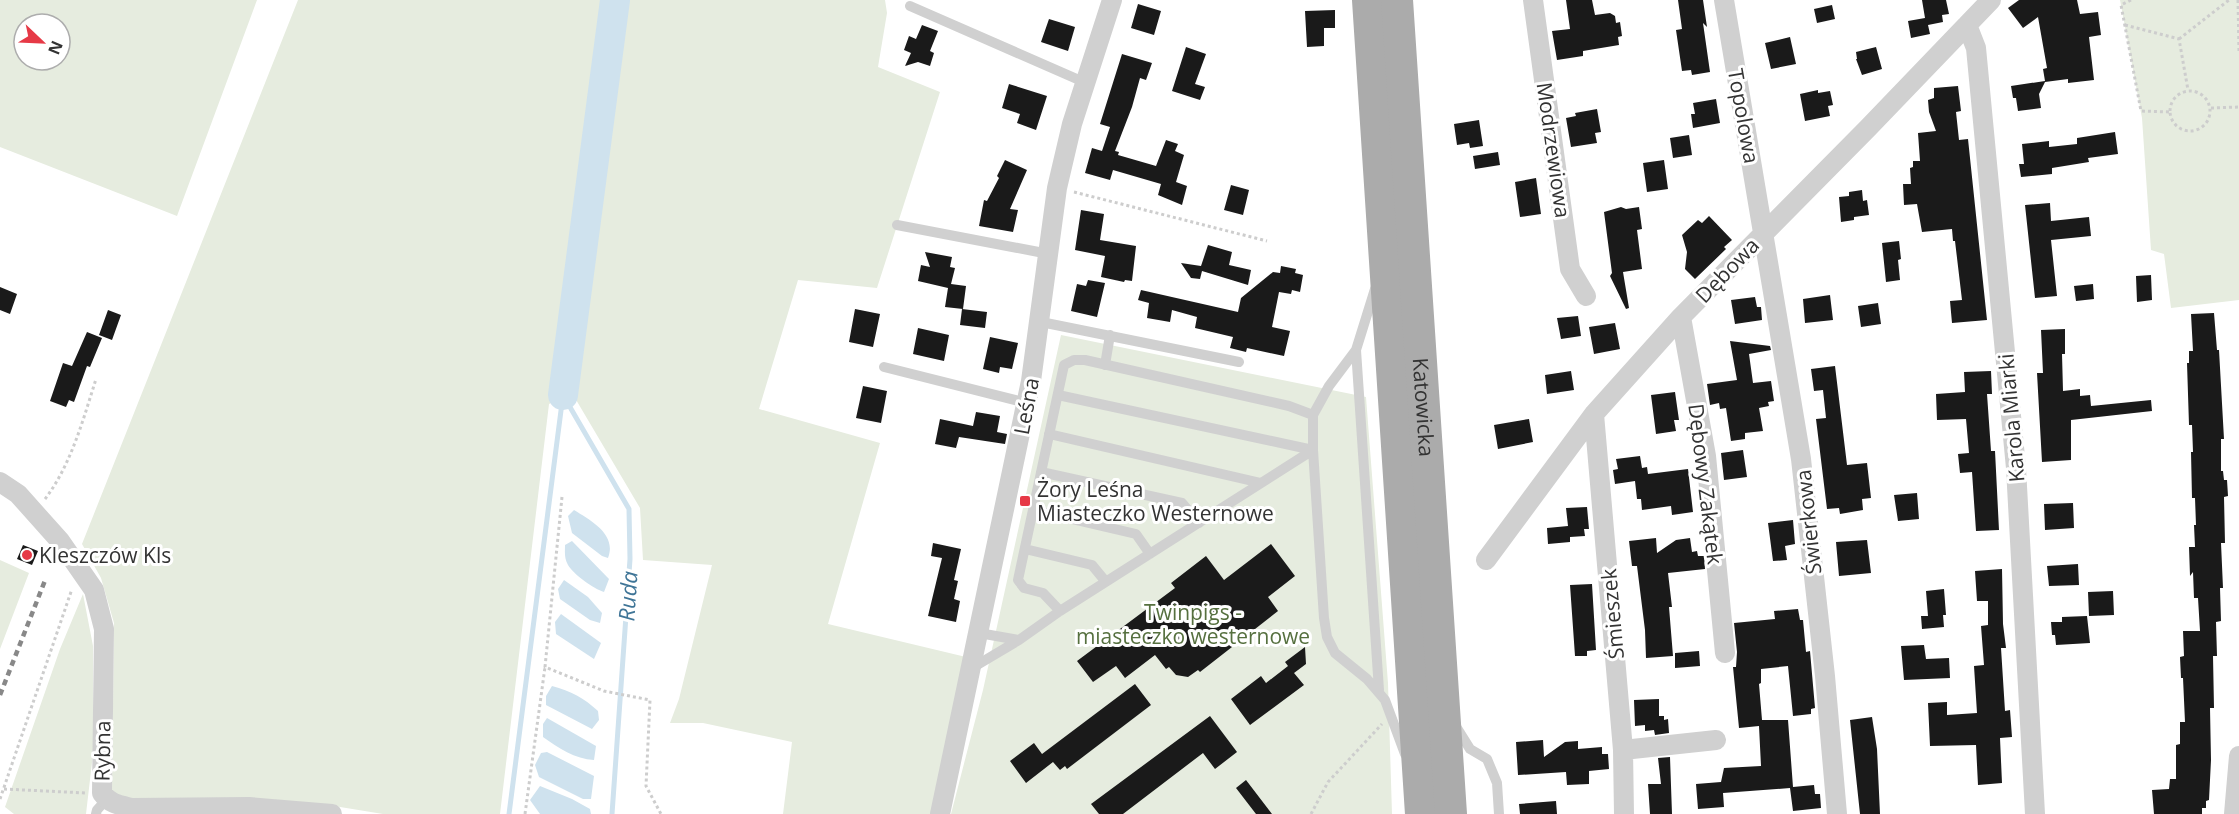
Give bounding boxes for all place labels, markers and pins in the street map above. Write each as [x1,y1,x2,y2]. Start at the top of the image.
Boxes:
place label: Żory Leśna Miasteczko Westernowe [1037,475,1274,527]
marker: Żory Leśna Miasteczko Westernowe [1018,494,1032,508]
place label: Kleszczów Kls [39,541,171,569]
marker: Kleszczów Kls [20,548,34,562]

